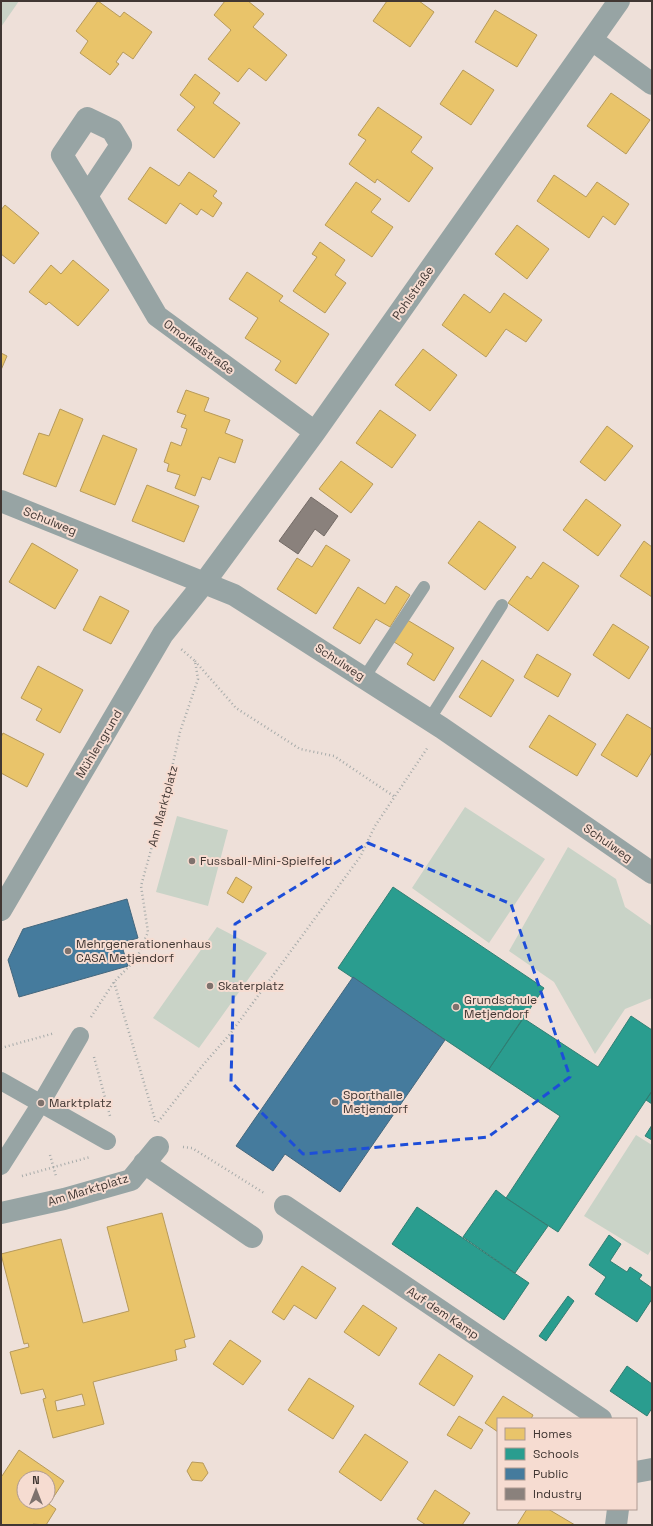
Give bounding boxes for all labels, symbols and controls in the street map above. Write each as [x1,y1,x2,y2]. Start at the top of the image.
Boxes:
street label: Pohlstraße [389,263,437,323]
street label: Omorikastraße [160,316,238,378]
street label: Schulweg [21,503,79,539]
street label: Schulweg [312,640,368,684]
street label: Mühlengrund [72,707,126,781]
street label: Am Marktplatz [144,763,182,849]
street label: Schulweg [580,820,636,866]
place label: Fussball-Mini-Spielfeld [200,853,332,869]
marker: Fussball-Mini-Spielfeld [187,856,197,866]
place label: Mehrgenerationenhaus CASA Metjendorf [76,936,211,966]
marker: Mehrgenerationenhaus CASA Metjendorf [63,946,73,956]
place label: Skaterplatz [218,978,284,994]
marker: Skaterplatz [205,981,215,991]
place label: Grundschule Metjendorf [464,992,537,1022]
marker: Grundschule Metjendorf [451,1002,461,1012]
place label: Sporthalle Metjendorf [343,1087,408,1117]
place label: Marktplatz [49,1095,112,1111]
marker: Sporthalle Metjendorf [330,1097,340,1107]
marker: Marktplatz [36,1098,46,1108]
street label: Am Marktplatz [46,1170,130,1210]
street label: Auf dem Kamp [404,1283,482,1343]
legend [497,1418,637,1510]
text: Homes [533,1426,572,1442]
text: Schools [533,1446,579,1462]
text: Public [533,1466,568,1482]
north arrow [16,1470,56,1510]
text: N [32,1473,40,1487]
text: Industry [533,1486,582,1502]

